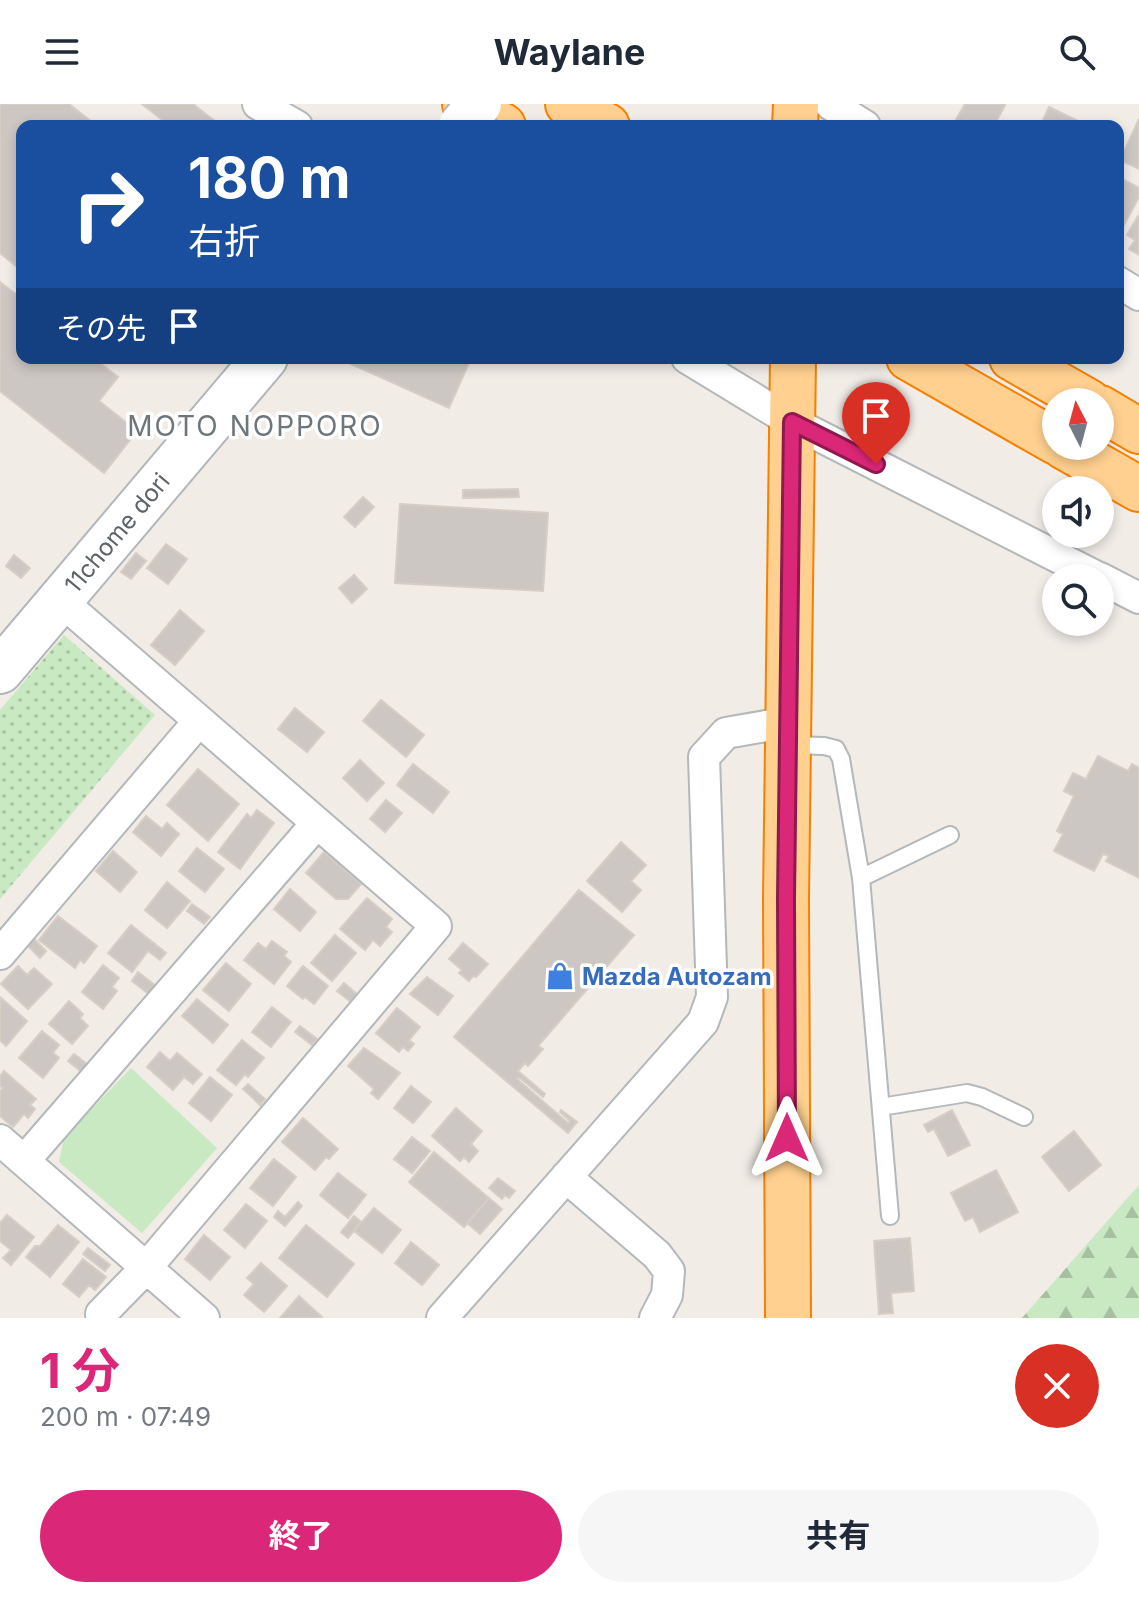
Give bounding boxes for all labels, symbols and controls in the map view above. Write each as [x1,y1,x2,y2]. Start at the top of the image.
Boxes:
icon: menu [40,30,84,74]
text: Waylane [494,30,645,74]
icon: search [1055,30,1099,74]
text: 180 m [188,144,351,212]
icon: right [56,152,160,256]
text: 右折 [188,219,260,263]
icon: arrive [162,304,206,348]
text: その先 [56,310,146,346]
pin [842,382,910,464]
north arrow [1042,388,1114,460]
map controls [1042,388,1114,636]
icon: arrive [854,394,898,438]
district label: MOTO NOPPORO [127,409,383,443]
street label: 11chome dori [58,467,176,599]
button: sound [1042,476,1114,548]
button: search [1042,564,1114,636]
shop icon: Mazda Autozam [545,961,575,991]
place label: Mazda Autozam [582,962,772,991]
position arrow [745,1096,829,1180]
text: 1 分 [40,1341,120,1400]
button: close [1015,1344,1099,1428]
text: 200 m · 07:49 [40,1401,211,1432]
button: 終了 [40,1490,562,1582]
button: 共有 [578,1490,1099,1582]

